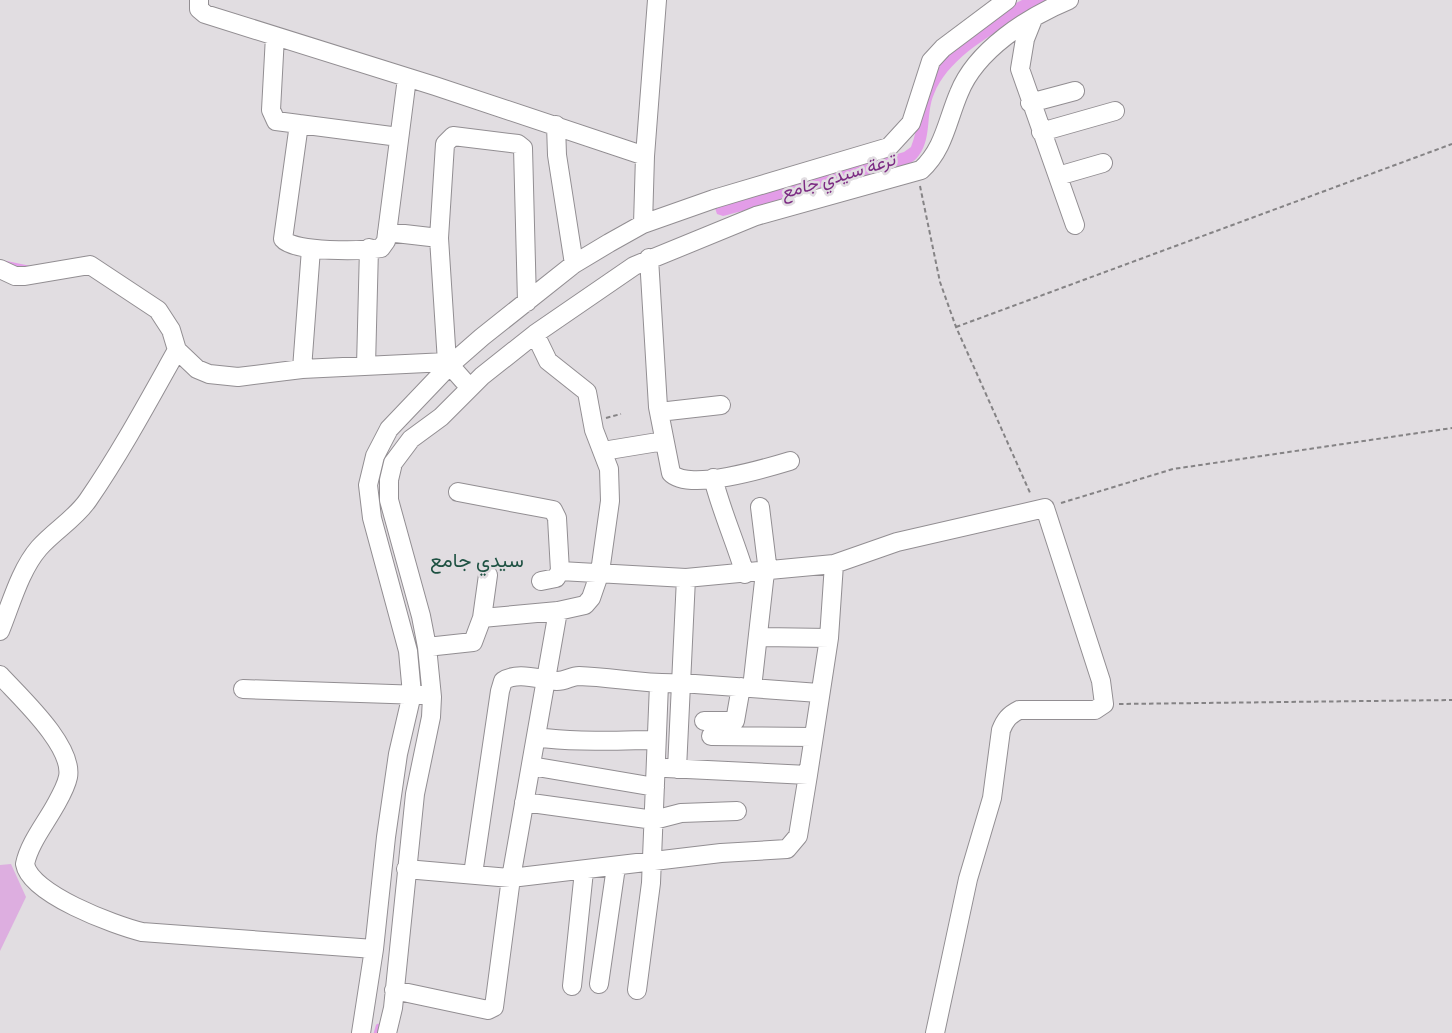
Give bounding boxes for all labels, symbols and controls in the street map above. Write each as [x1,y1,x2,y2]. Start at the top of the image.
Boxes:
water label: ترعة سيدي جامع [778,147,901,208]
district label: سيدي جامع [430,548,524,577]

